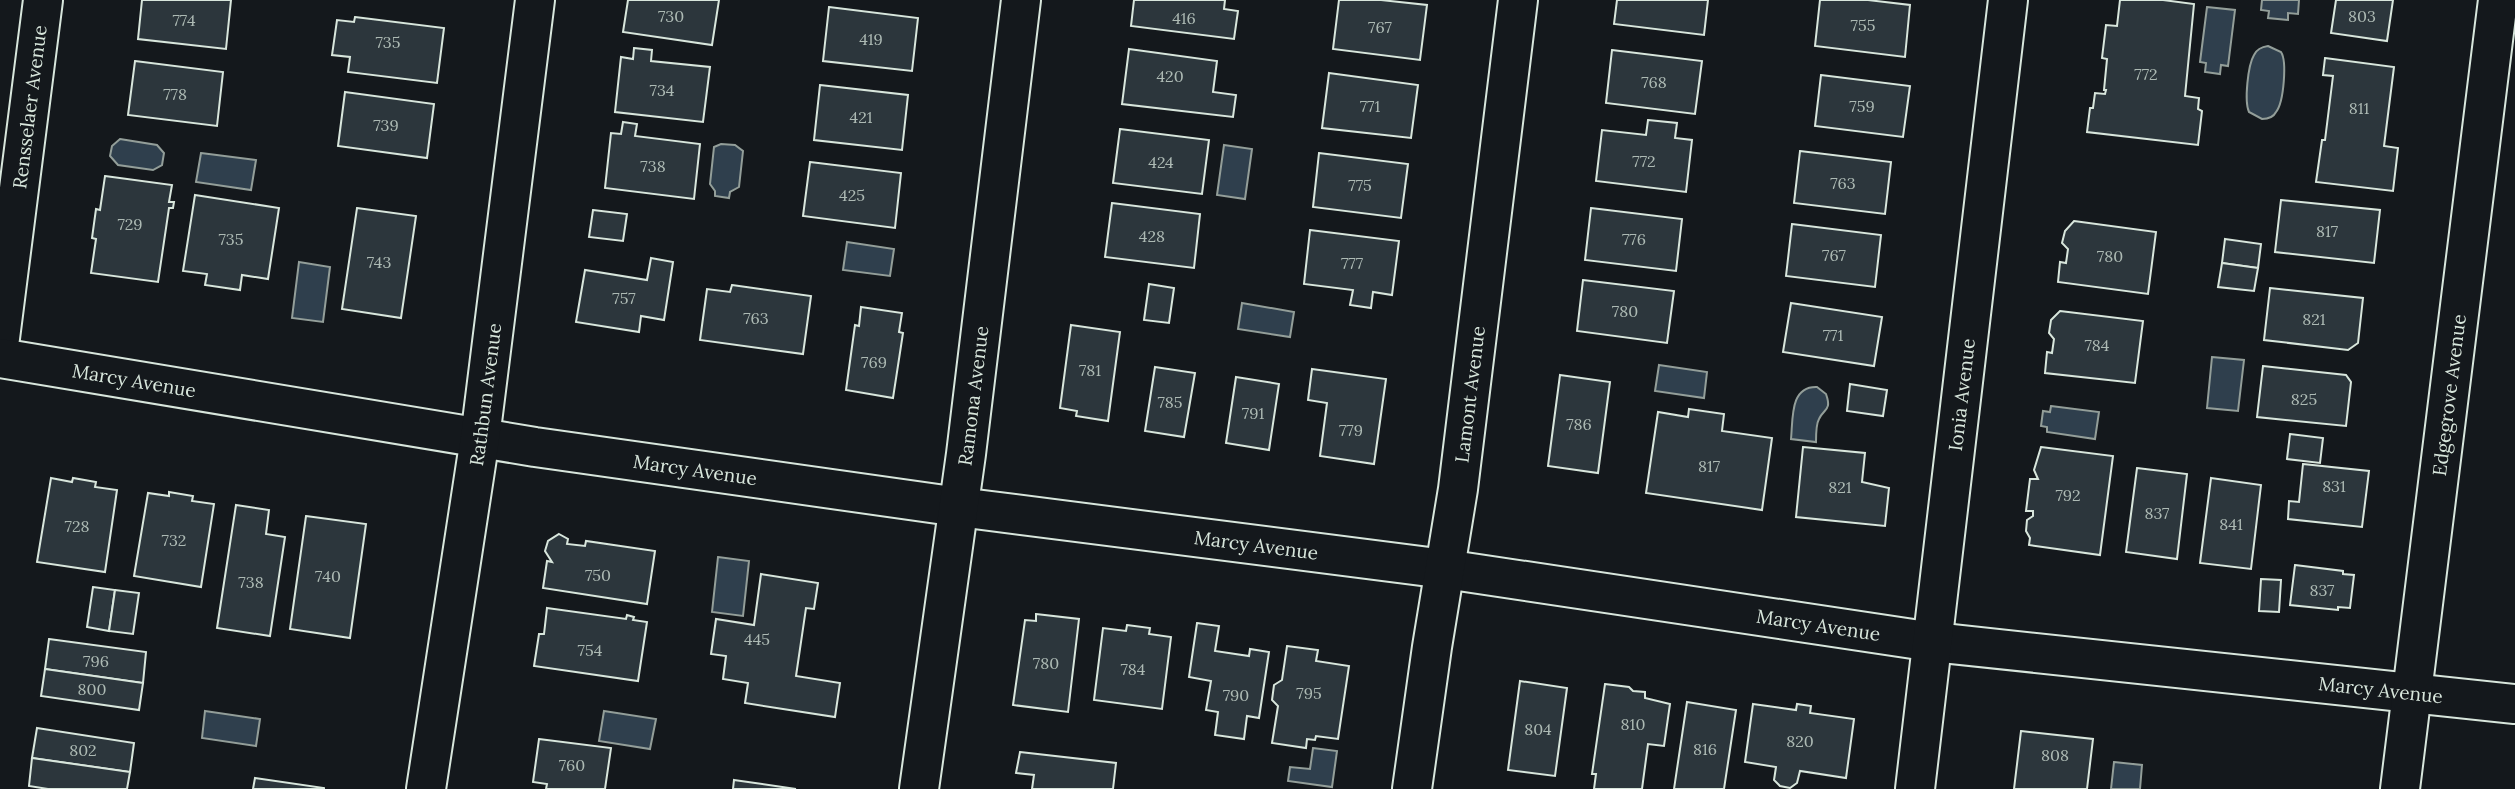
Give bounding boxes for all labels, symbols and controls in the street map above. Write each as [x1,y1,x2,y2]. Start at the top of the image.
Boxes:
house number: 730 [658,6,684,26]
house number: 803 [2348,6,2376,26]
house number: 416 [1172,8,1196,28]
house number: 774 [172,10,196,30]
house number: 755 [1851,15,1875,35]
house number: 767 [1368,17,1393,37]
street label: Rensselaer Avenue [7,24,52,190]
house number: 419 [859,29,883,49]
house number: 735 [375,32,401,52]
house number: 772 [2134,64,2158,84]
house number: 420 [1156,66,1184,86]
house number: 768 [1641,72,1667,92]
house number: 734 [650,80,675,100]
house number: 778 [163,84,187,104]
house number: 771 [1360,96,1380,116]
house number: 759 [1849,96,1875,116]
house number: 811 [2349,98,2369,118]
house number: 421 [849,107,873,127]
house number: 739 [373,115,399,135]
house number: 772 [1632,151,1656,171]
house number: 424 [1148,152,1174,172]
house number: 738 [640,156,666,176]
house number: 763 [1830,173,1856,193]
house number: 775 [1348,175,1372,195]
house number: 425 [839,185,865,205]
house number: 729 [117,214,143,234]
house number: 817 [2316,221,2339,241]
house number: 428 [1139,226,1165,246]
house number: 735 [218,229,244,249]
house number: 776 [1622,229,1646,249]
house number: 767 [1822,245,1847,265]
house number: 780 [2097,246,2123,266]
house number: 743 [367,252,391,272]
house number: 777 [1341,253,1364,273]
house number: 757 [612,288,636,308]
house number: 780 [1612,301,1638,321]
house number: 763 [743,308,769,328]
house number: 821 [2302,309,2326,329]
street label: Edgegrove Avenue [2427,313,2471,477]
street label: Rathbun Avenue [464,322,506,468]
street label: Ramona Avenue [952,324,993,467]
street label: Lamont Avenue [1449,324,1490,464]
house number: 771 [1823,325,1843,345]
house number: 784 [2084,335,2110,355]
street label: Ionia Avenue [1943,337,1980,452]
house number: 769 [861,352,887,372]
street label: Marcy Avenue [71,358,198,402]
house number: 781 [1079,360,1101,380]
house number: 825 [2291,389,2317,409]
house number: 785 [1157,392,1183,412]
house number: 791 [1242,403,1264,423]
house number: 786 [1566,414,1592,434]
house number: 779 [1339,420,1363,440]
street label: Marcy Avenue [631,449,759,490]
house number: 817 [1698,456,1721,476]
house number: 831 [2322,476,2346,496]
house number: 821 [1828,477,1852,497]
house number: 792 [2055,485,2081,505]
house number: 837 [2145,503,2170,523]
house number: 841 [2219,514,2243,534]
house number: 728 [65,516,89,536]
street label: Marcy Avenue [1193,525,1320,565]
house number: 732 [162,530,186,550]
house number: 750 [585,565,611,585]
house number: 740 [315,566,341,586]
house number: 738 [238,572,264,592]
house number: 837 [2310,580,2335,600]
street label: Marcy Avenue [1755,604,1882,646]
house number: 445 [744,629,770,649]
house number: 754 [578,640,603,660]
house number: 796 [83,651,109,671]
house number: 780 [1033,653,1059,673]
house number: 784 [1120,659,1146,679]
street label: Marcy Avenue [2317,671,2444,708]
house number: 800 [78,679,106,699]
house number: 795 [1296,683,1322,703]
house number: 790 [1223,685,1249,705]
house number: 810 [1621,714,1645,734]
house number: 804 [1524,719,1552,739]
house number: 820 [1786,731,1814,751]
house number: 816 [1693,739,1717,759]
house number: 802 [69,740,97,760]
house number: 808 [2041,745,2069,765]
house number: 760 [559,755,585,775]

